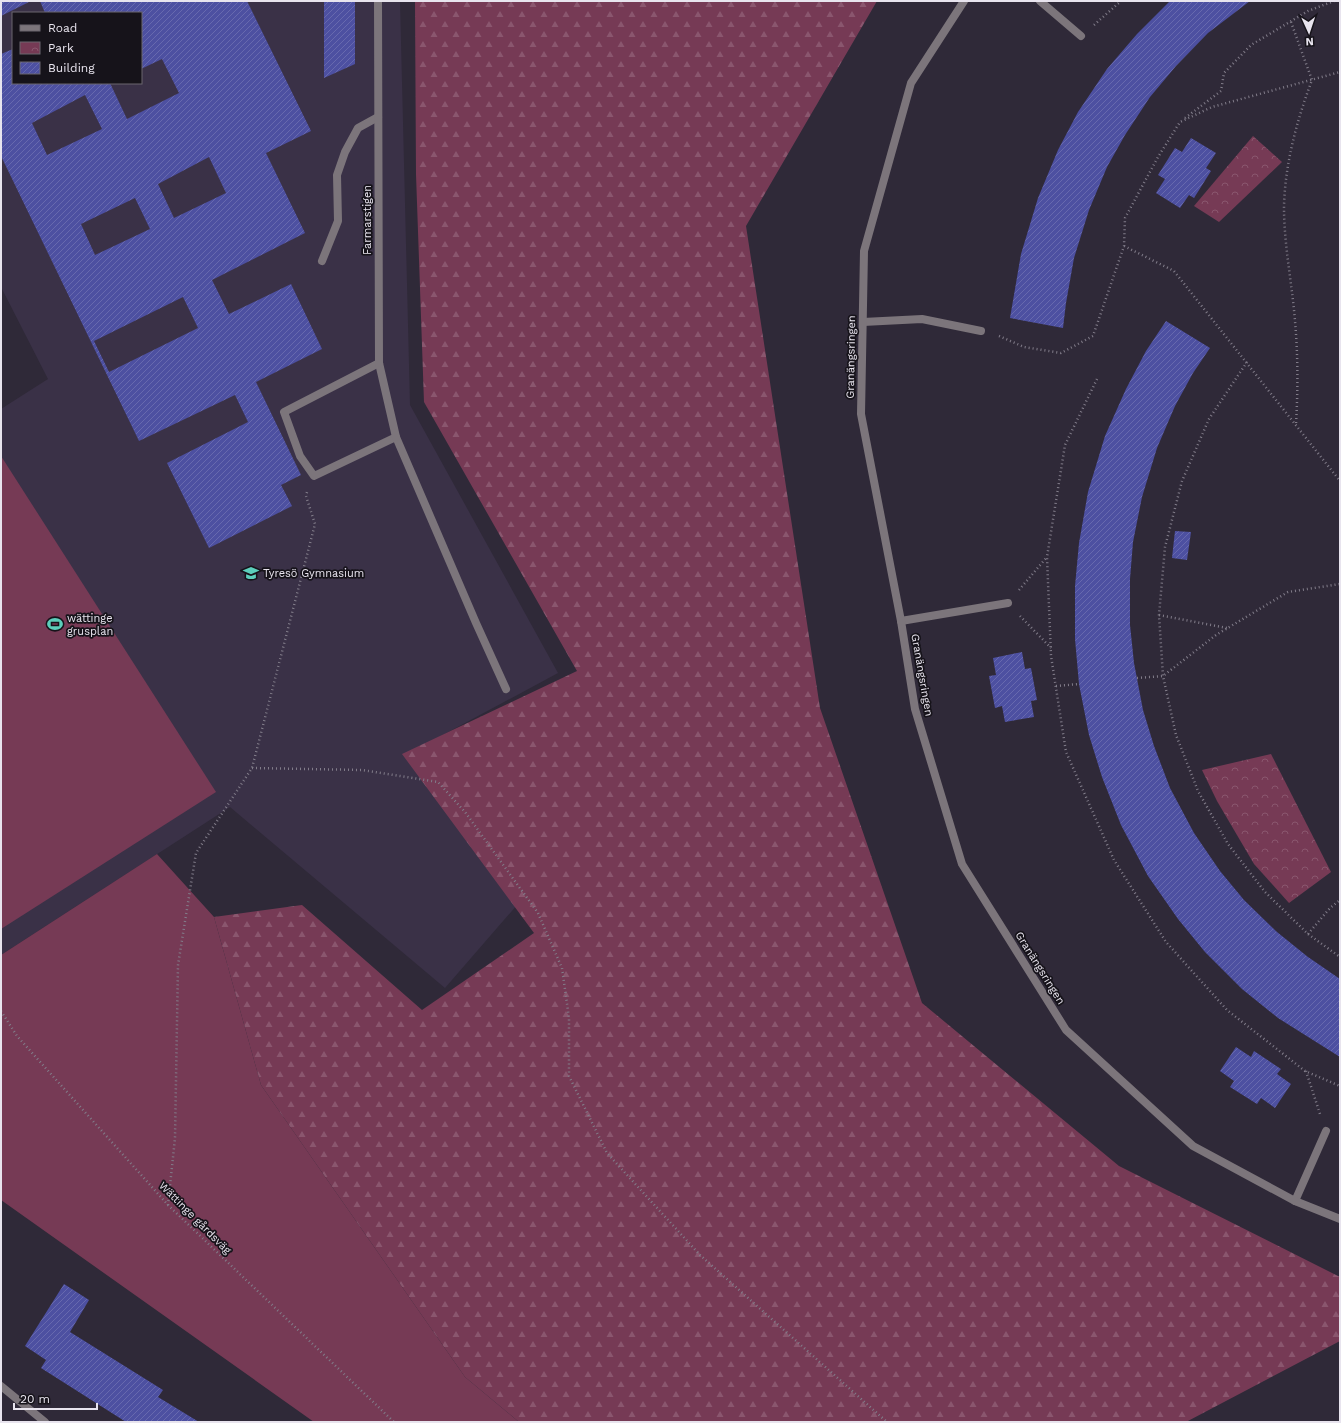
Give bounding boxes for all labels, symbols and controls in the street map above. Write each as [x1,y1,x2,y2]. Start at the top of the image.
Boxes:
legend [12,12,142,84]
north arrow [1289,12,1329,52]
text: Road [48,21,77,35]
text: N [1305,35,1314,48]
text: Park [48,41,74,55]
text: Building [48,61,95,75]
street label: Farmarstigen [361,185,374,255]
street label: Granängsringen [844,315,858,399]
school or university icon: Tyresö Gymnasium [242,564,260,582]
place label: Tyresö Gymnasium [263,567,364,580]
place label: wättinge grusplan [67,612,113,638]
sports icon: wättinge grusplan [46,615,64,633]
street label: Granängsringen [908,633,936,717]
street label: Granängsringen [1012,929,1068,1007]
street label: Wättinge gårdsväg [156,1179,234,1257]
scale bar [14,1385,97,1411]
text: 20 m [20,1392,50,1406]

